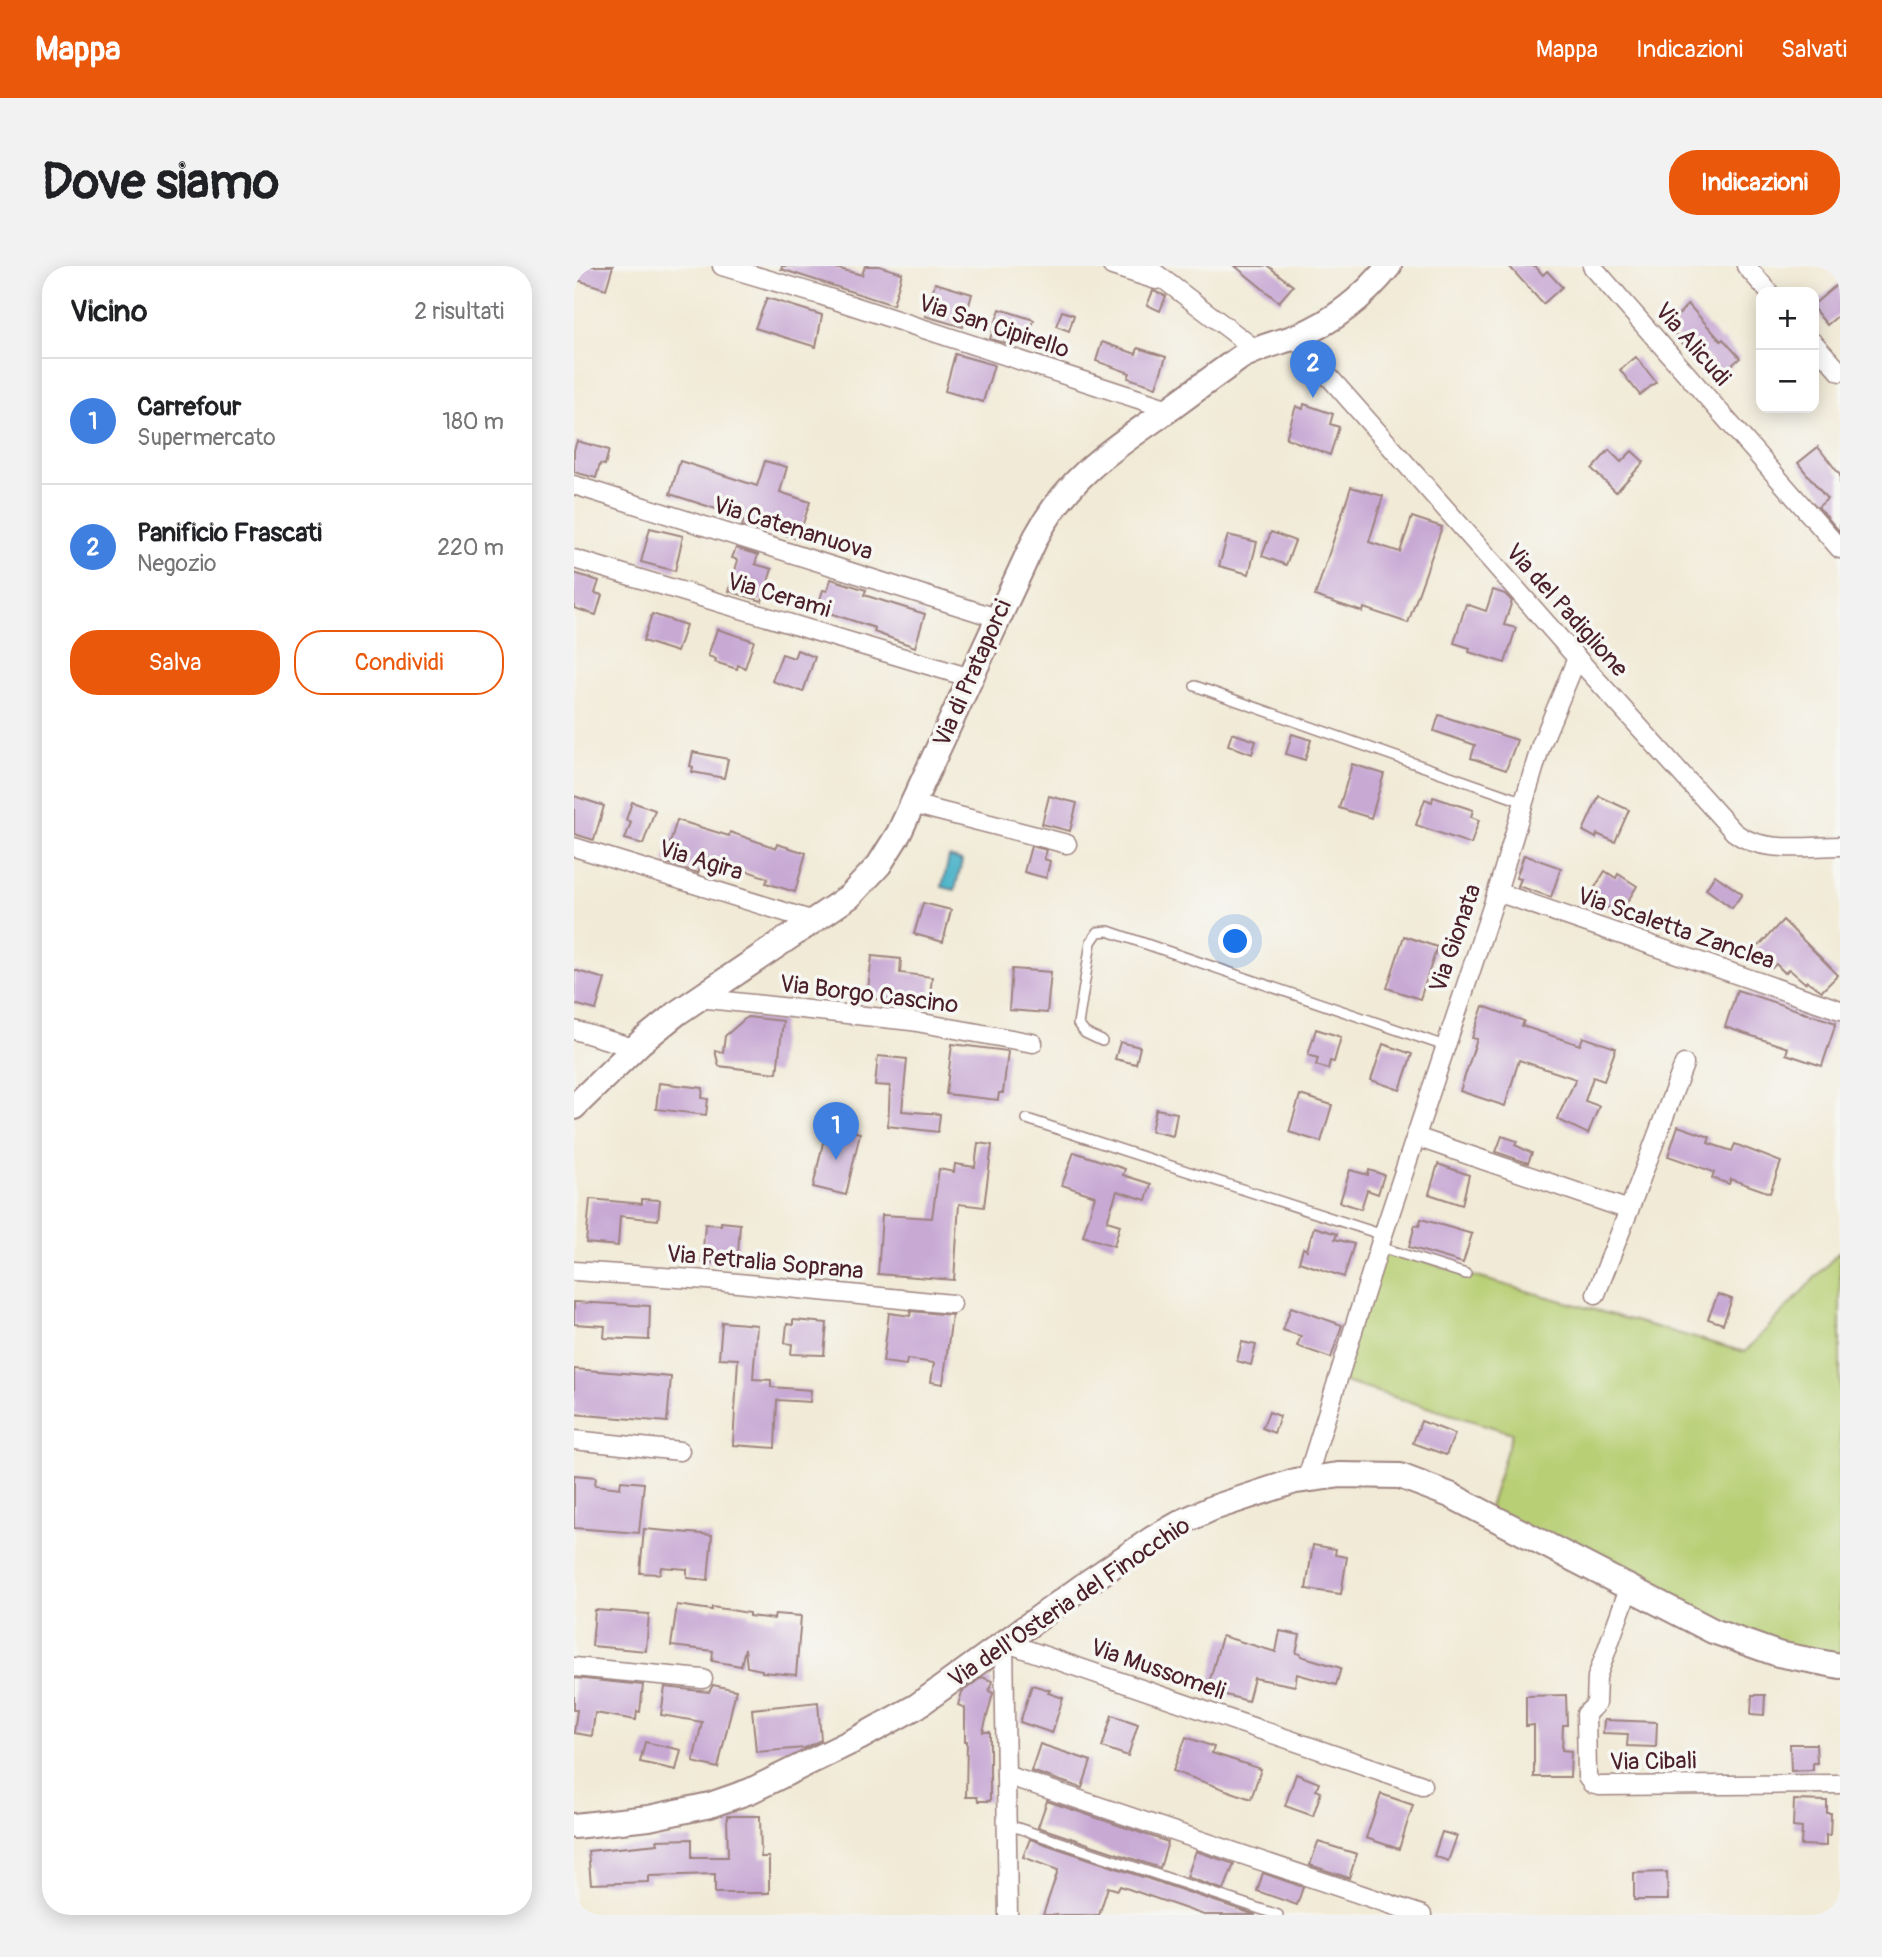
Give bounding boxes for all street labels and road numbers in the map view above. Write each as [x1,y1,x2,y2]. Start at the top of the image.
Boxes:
street label: Via San Cipirello [915,288,1073,365]
street label: Via Alicudi [1649,297,1737,392]
street label: Via Catenanuova [709,490,876,567]
street label: Via del Padiglione [1499,538,1634,683]
street label: Via Cerami [723,567,834,624]
street label: Via di Prataporci [927,595,1018,751]
street label: Via Agira [655,834,747,887]
street label: Via Gionata [1423,880,1488,996]
street label: Via Scaletta Zanclea [1573,881,1778,976]
street label: Via Borgo Cascino [778,969,960,1020]
street label: Via Petralia Soprana [665,1239,865,1286]
street label: Via dell'Osteria del Finocchio [943,1511,1196,1694]
street label: Via Mussomeli [1086,1633,1229,1706]
street label: Via Cibali [1609,1746,1697,1777]

